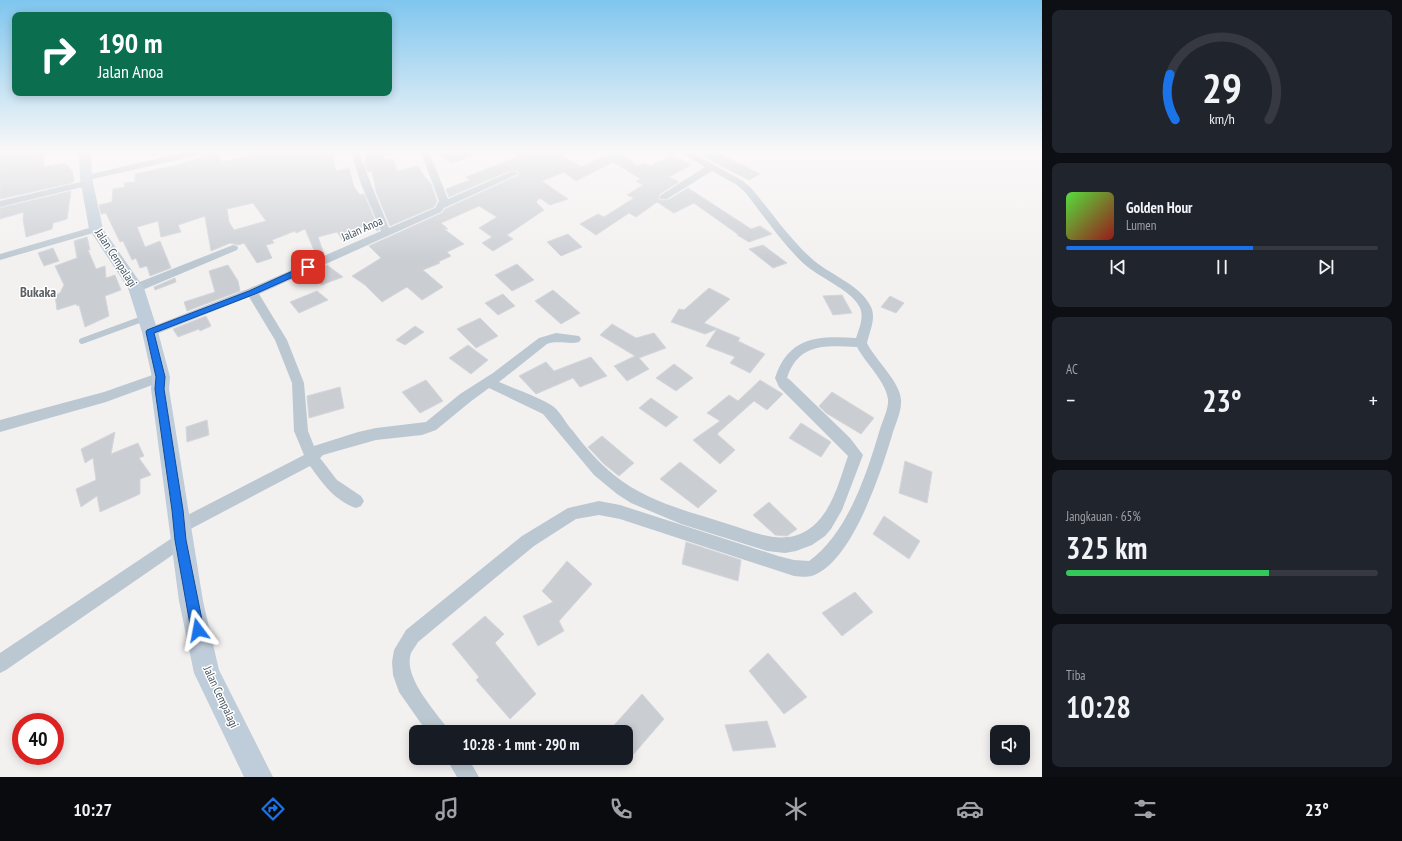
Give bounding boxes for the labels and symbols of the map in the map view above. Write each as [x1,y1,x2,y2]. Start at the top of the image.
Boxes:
street label: Jalan Anoa [338,213,385,245]
street label: Jalan Cempalagi [91,225,141,290]
pin [291,250,325,284]
district label: Bukaka [20,283,56,301]
position arrow [177,609,219,651]
street label: Jalan Cempalagi [200,663,242,730]
speed limit sign: 40 [12,713,64,765]

